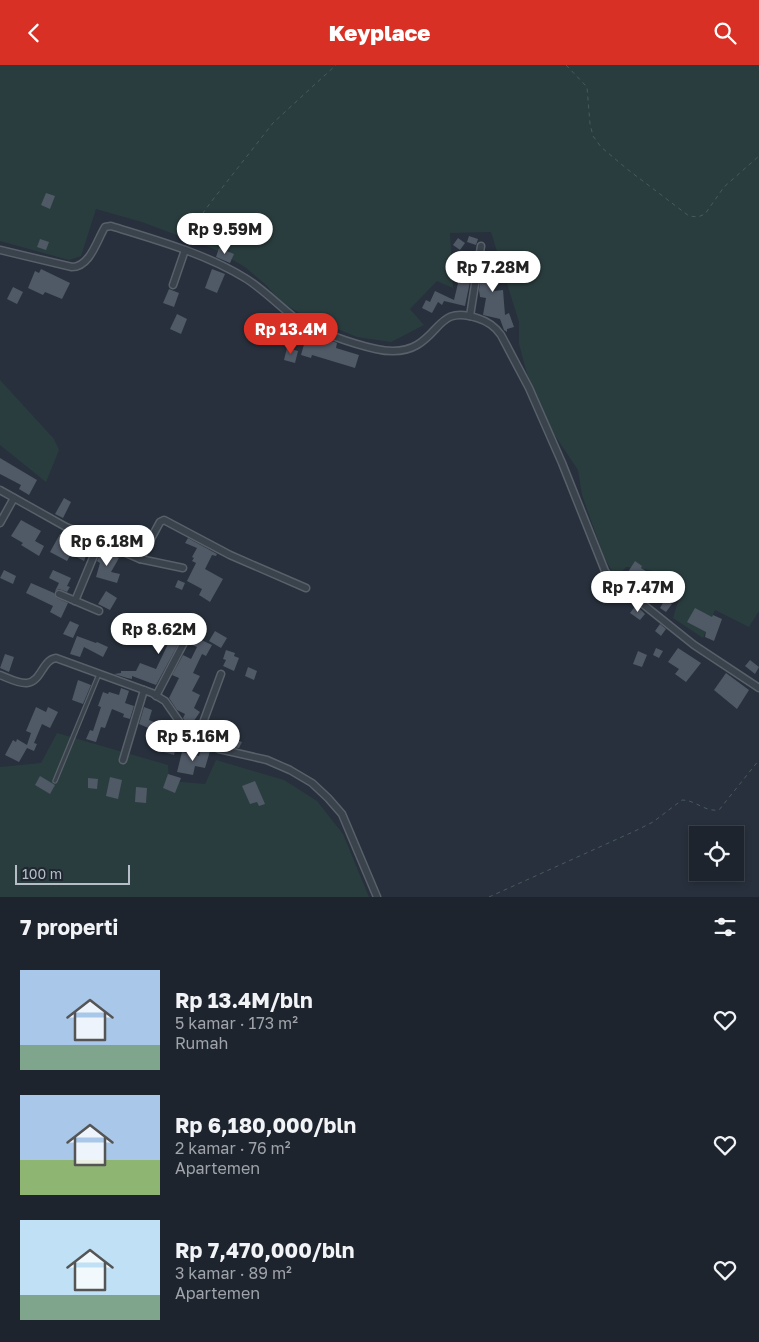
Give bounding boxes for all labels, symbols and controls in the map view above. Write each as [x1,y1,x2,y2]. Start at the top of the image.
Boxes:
icon: back [20,19,48,47]
text: Keyplace [329,19,430,46]
icon: search [711,19,739,47]
pin: Rp 9.59M [173,213,277,255]
text: Rp 9.59M [188,219,262,239]
pin: Rp 7.28M [441,251,545,293]
text: Rp 7.28M [456,257,530,277]
pin: Rp 13.4M [239,313,343,355]
text: Rp 13.4M [255,319,327,339]
pin: Rp 6.18M [55,525,159,567]
text: Rp 6.18M [71,531,143,551]
pin: Rp 7.47M [586,571,690,613]
text: Rp 7.47M [602,577,674,597]
pin: Rp 8.62M [107,613,211,655]
text: Rp 8.62M [122,619,196,639]
pin: Rp 5.16M [141,719,245,762]
text: Rp 5.16M [157,726,229,746]
map controls [689,826,744,881]
button: locate [689,826,744,881]
scale bar [15,862,130,885]
text: 100 m [22,865,62,882]
icon: filters [711,913,739,941]
text: 7 properti [20,914,118,940]
text: Rp 13.4M/bln [175,987,313,1013]
icon: home [60,990,120,1050]
icon: heart [711,1006,739,1034]
text: 5 kamar · 173 m² [175,1013,298,1033]
text: Rumah [175,1033,228,1053]
text: Rp 6,180,000/bln [175,1112,356,1138]
icon: home [60,1115,120,1175]
icon: heart [711,1131,739,1159]
text: 2 kamar · 76 m² [175,1138,291,1158]
text: Apartemen [175,1158,260,1178]
text: Rp 7,470,000/bln [175,1237,355,1263]
icon: home [60,1240,120,1300]
icon: heart [711,1256,739,1284]
text: 3 kamar · 89 m² [175,1263,292,1283]
text: Apartemen [175,1283,260,1303]

